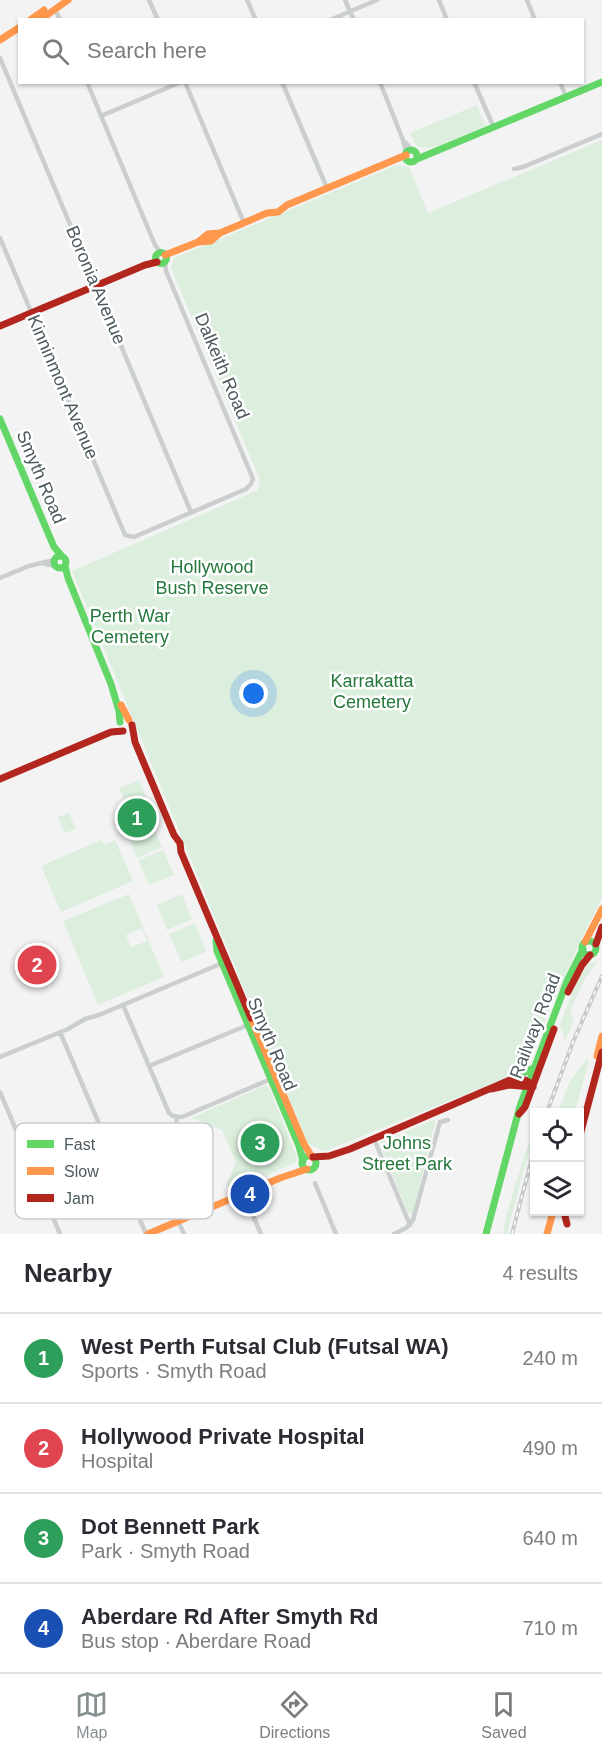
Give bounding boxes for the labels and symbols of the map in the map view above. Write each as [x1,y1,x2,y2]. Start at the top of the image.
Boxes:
street label: Boronia Avenue [62,223,130,347]
street label: Dalkeith Road [191,310,253,422]
street label: Kinninmont Avenue [24,312,102,462]
street label: Smyth Road [12,428,70,526]
park label: Hollywood Bush Reserve [155,557,269,598]
park label: Perth War Cemetery [90,606,170,647]
park label: Karrakatta Cemetery [330,671,415,712]
your location [239,679,268,708]
pin: 1 [118,796,156,840]
pin: 2 [18,942,57,988]
street label: Railway Road [506,971,564,1081]
street label: Smyth Road [243,995,301,1093]
pin: 3 [240,1120,280,1166]
legend [15,1123,213,1219]
park label: Johns Street Park [362,1133,453,1174]
text: Fast [64,1136,96,1153]
text: Slow [64,1163,99,1180]
pin: 4 [230,1172,270,1216]
text: Jam [64,1190,94,1207]

